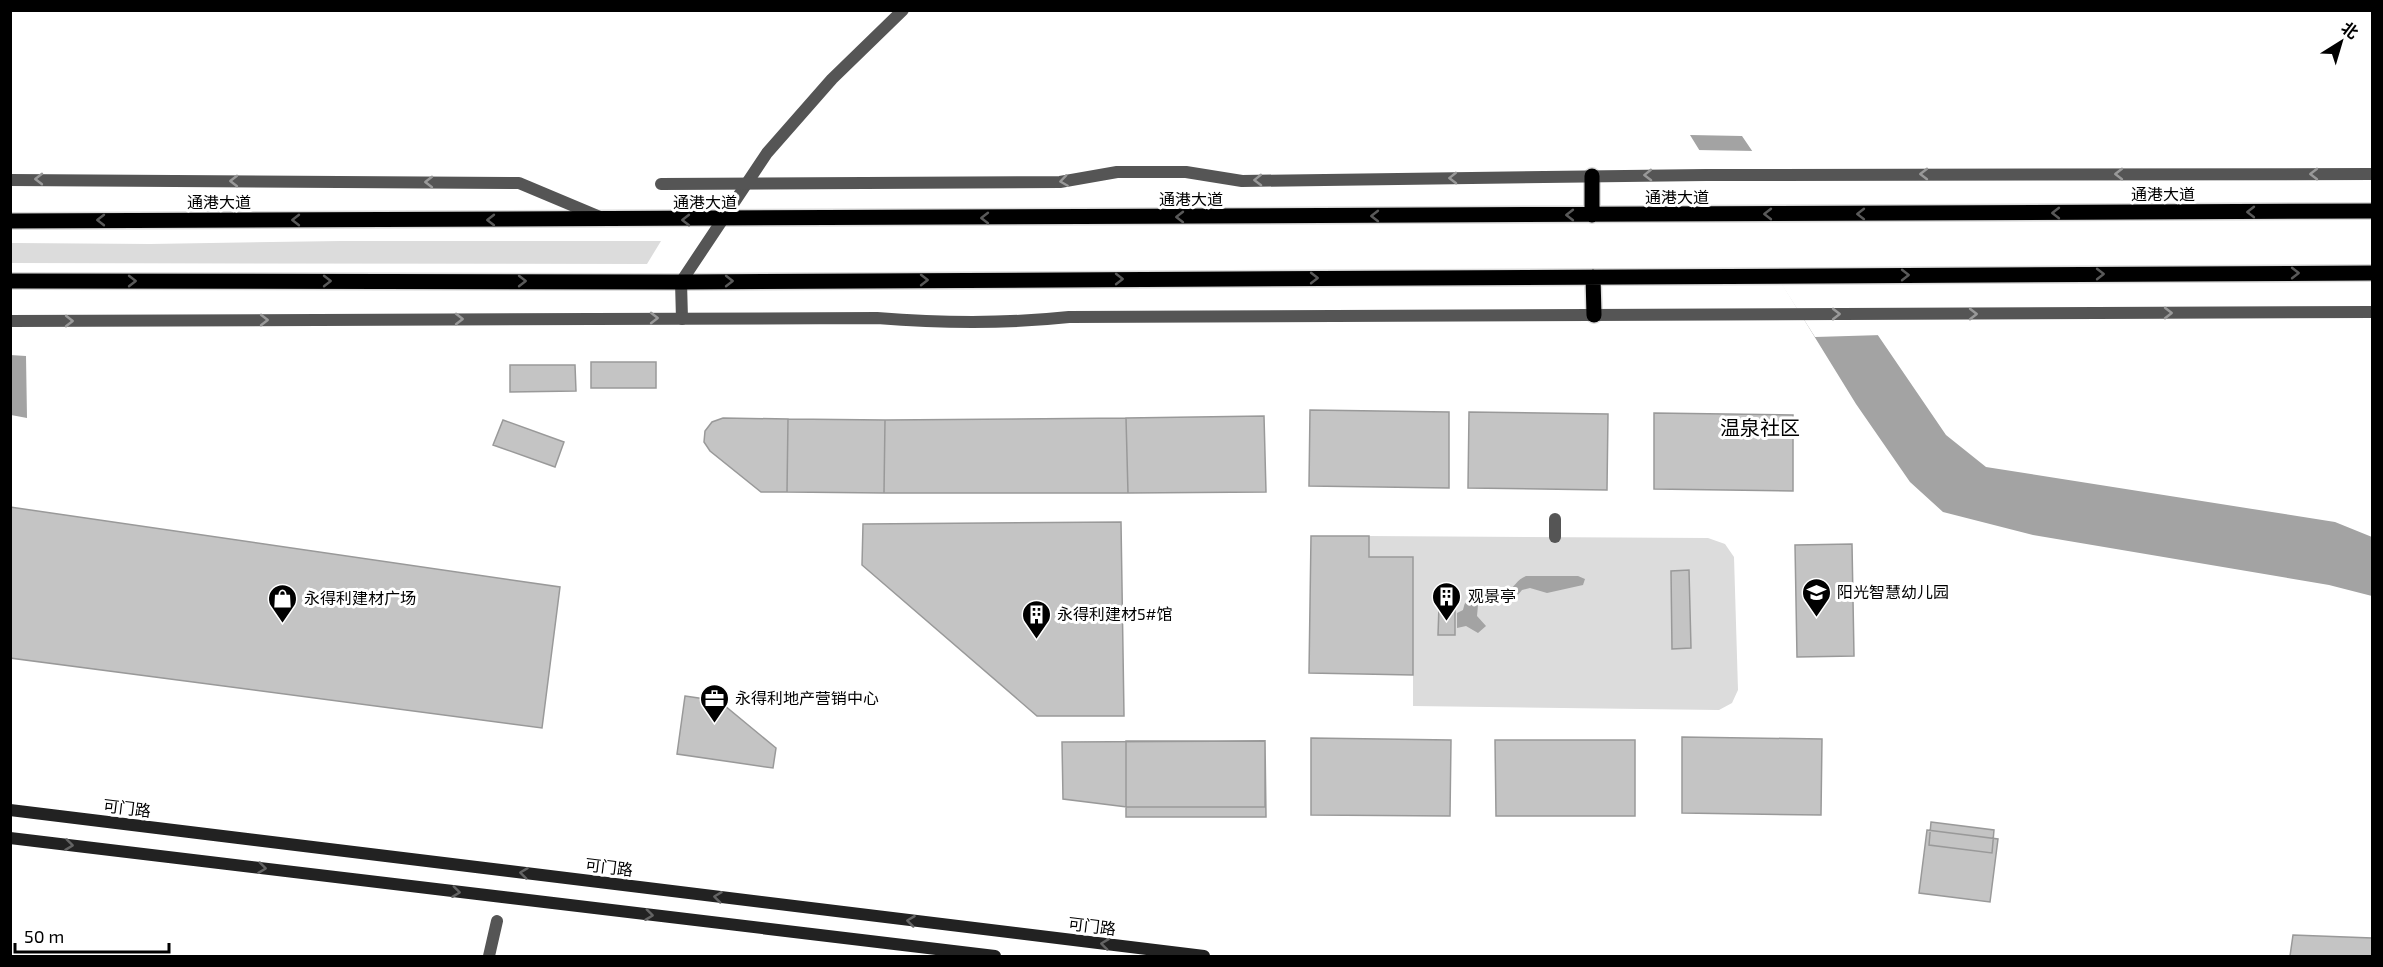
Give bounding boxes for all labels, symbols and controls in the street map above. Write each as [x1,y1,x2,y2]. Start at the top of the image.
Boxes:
north arrow [2311,12,2371,72]
text: 北 [2338,17,2362,42]
one-way arrow [1920,168,1929,180]
one-way arrow [2115,168,2124,180]
one-way arrow [2310,168,2319,180]
one-way arrow [1643,169,1652,182]
one-way arrow [1448,172,1457,184]
one-way arrow [35,173,44,185]
one-way arrow [1253,174,1262,186]
one-way arrow [230,175,239,187]
one-way arrow [1060,175,1069,187]
one-way arrow [425,176,434,188]
street label: 通港大道 [2131,184,2195,203]
street label: 通港大道 [1645,187,1709,206]
street label: 通港大道 [1159,189,1223,208]
street label: 通港大道 [187,192,251,211]
street label: 通港大道 [673,192,737,211]
one-way arrow [2247,205,2256,218]
one-way arrow [2052,207,2061,219]
one-way arrow [1763,208,1772,220]
one-way arrow [1857,208,1866,220]
one-way arrow [1565,209,1574,221]
one-way arrow [1370,210,1379,222]
one-way arrow [1175,211,1184,223]
one-way arrow [980,212,989,224]
one-way arrow [97,214,106,226]
one-way arrow [292,214,301,226]
one-way arrow [487,214,496,226]
one-way arrow [682,214,691,226]
one-way arrow [2290,267,2299,279]
one-way arrow [2095,268,2104,280]
one-way arrow [1900,269,1909,281]
one-way arrow [1310,272,1319,284]
one-way arrow [1115,273,1124,285]
one-way arrow [920,274,929,286]
one-way arrow [127,275,136,287]
one-way arrow [322,275,331,287]
one-way arrow [517,275,526,287]
one-way arrow [725,275,734,287]
one-way arrow [2164,307,2173,319]
one-way arrow [1832,308,1841,320]
one-way arrow [1969,308,1978,320]
one-way arrow [649,312,658,325]
one-way arrow [454,313,463,325]
one-way arrow [259,314,268,326]
one-way arrow [64,315,73,327]
district label: 温泉社区 [1720,415,1800,439]
school or university icon: 阳光智慧幼儿园 [1800,576,1832,618]
building icon: 观景亭 [1431,580,1463,622]
shop icon: 永得利建材广场 [267,582,299,624]
place label: 阳光智慧幼儿园 [1837,582,1949,601]
place label: 观景亭 [1468,586,1516,605]
place label: 永得利建材广场 [304,588,416,607]
building icon: 永得利建材5#馆 [1020,598,1052,640]
place label: 永得利建材5#馆 [1057,604,1173,623]
office icon: 永得利地产营销中心 [698,682,730,724]
place label: 永得利地产营销中心 [735,688,879,707]
street label: 可门路 [102,795,152,820]
one-way arrow [64,838,73,851]
street label: 可门路 [584,854,634,879]
one-way arrow [258,862,267,874]
one-way arrow [519,868,529,880]
one-way arrow [451,885,460,897]
one-way arrow [713,891,722,904]
one-way arrow [645,908,654,921]
street label: 可门路 [1067,913,1117,938]
one-way arrow [907,915,916,927]
scale bar [15,916,170,954]
text: 50 m [24,925,64,947]
one-way arrow [1100,939,1109,951]

